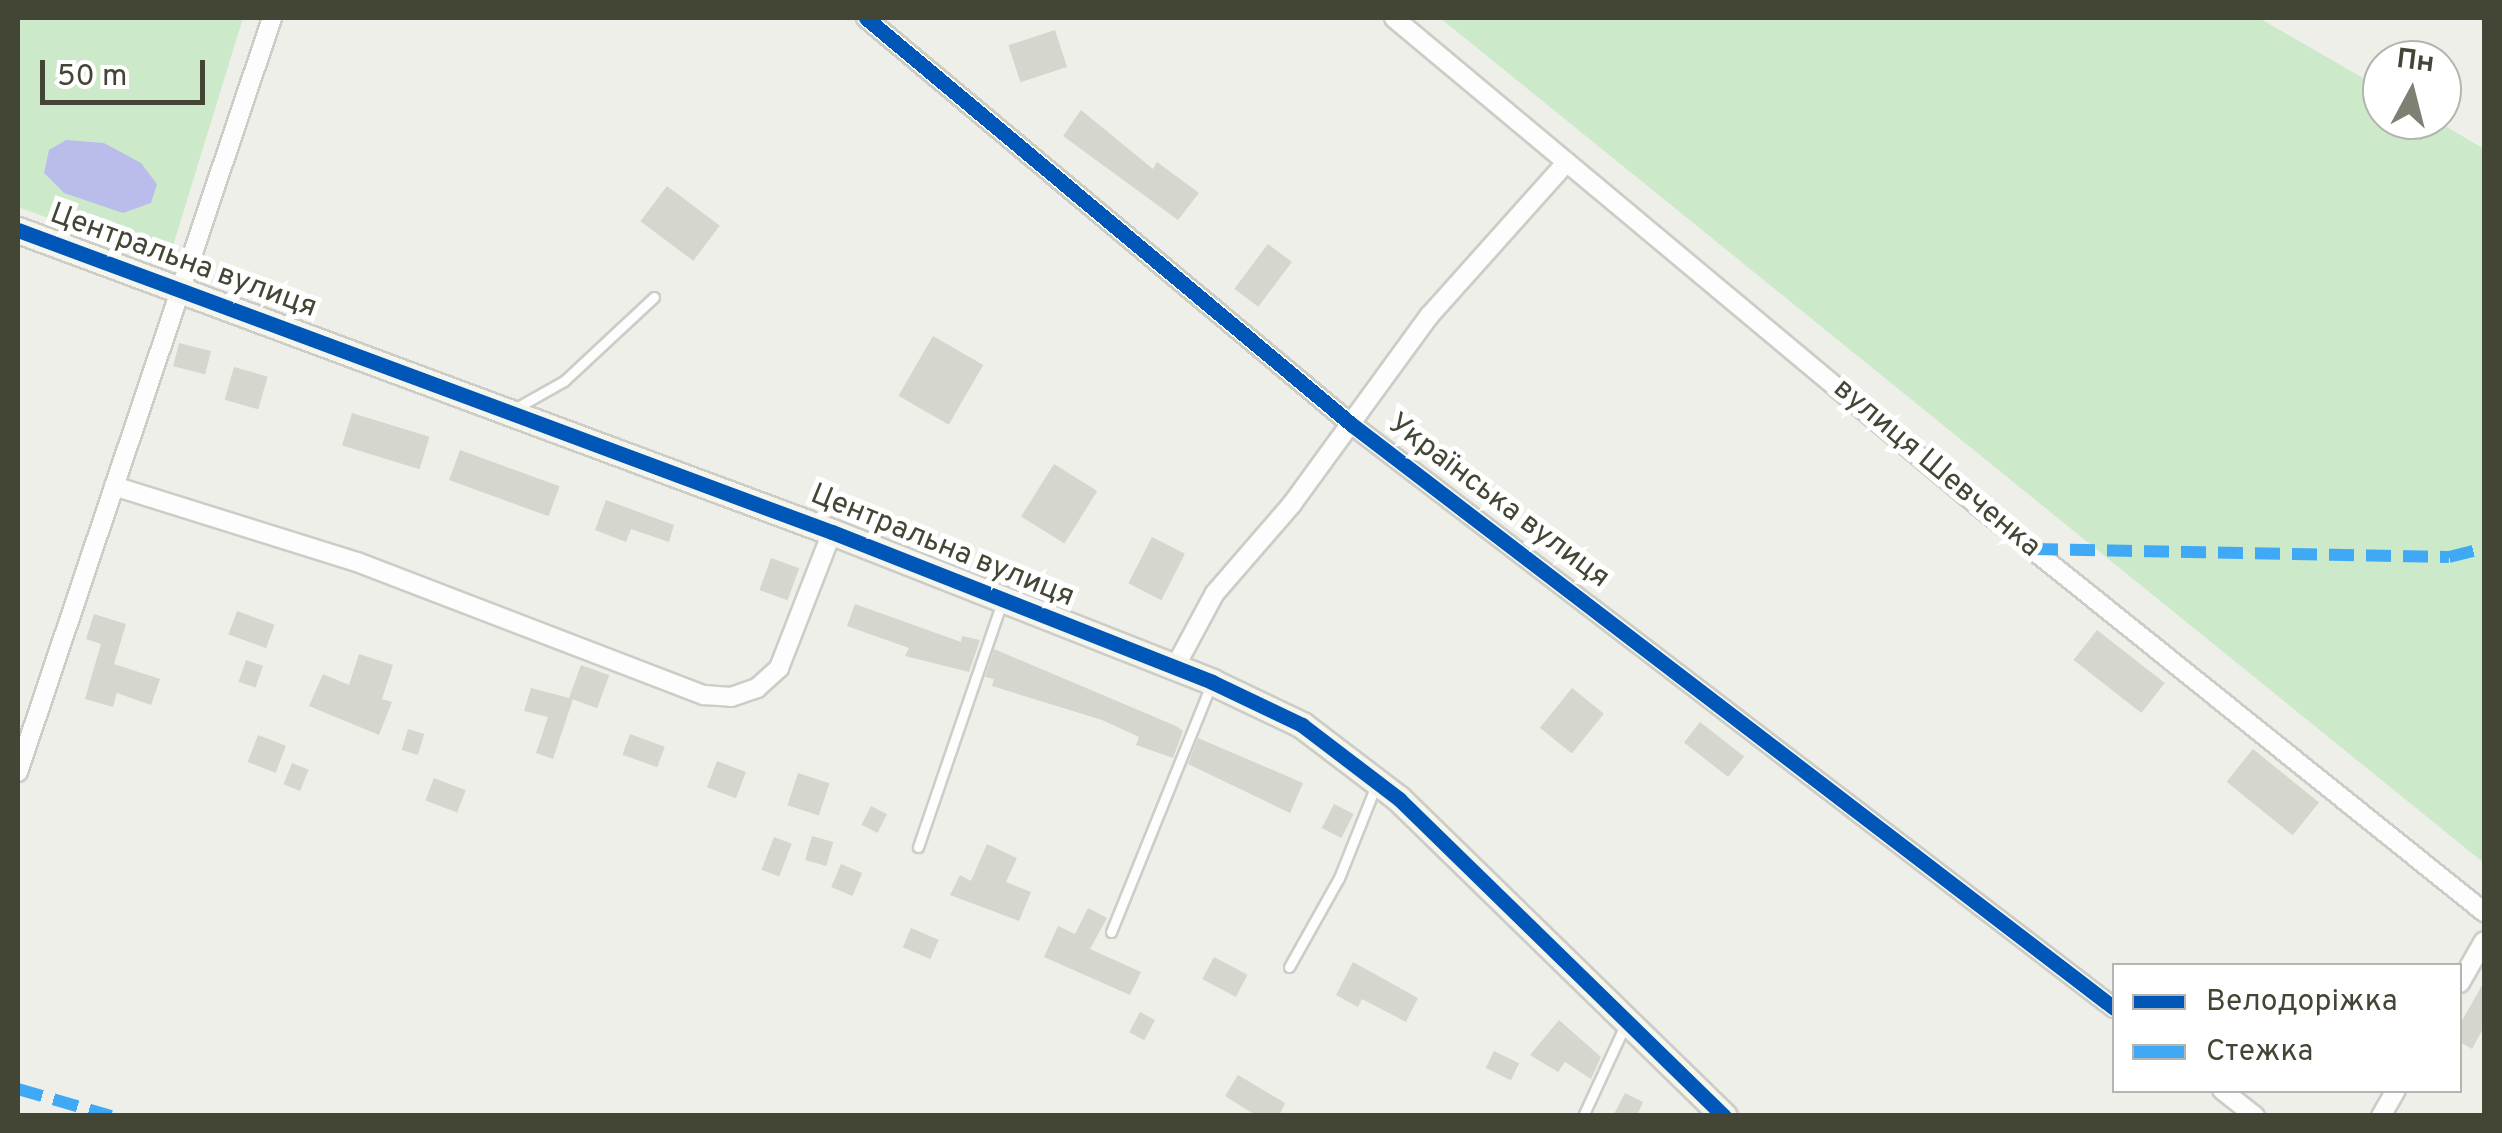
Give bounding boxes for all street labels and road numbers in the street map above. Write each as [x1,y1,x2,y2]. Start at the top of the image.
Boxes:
street label: Центральна вулиця [45,197,321,327]
street label: вулиця Шевченка [1825,372,2047,566]
street label: Українська вулиця [1380,407,1616,597]
street label: Центральна вулиця [805,478,1079,616]

